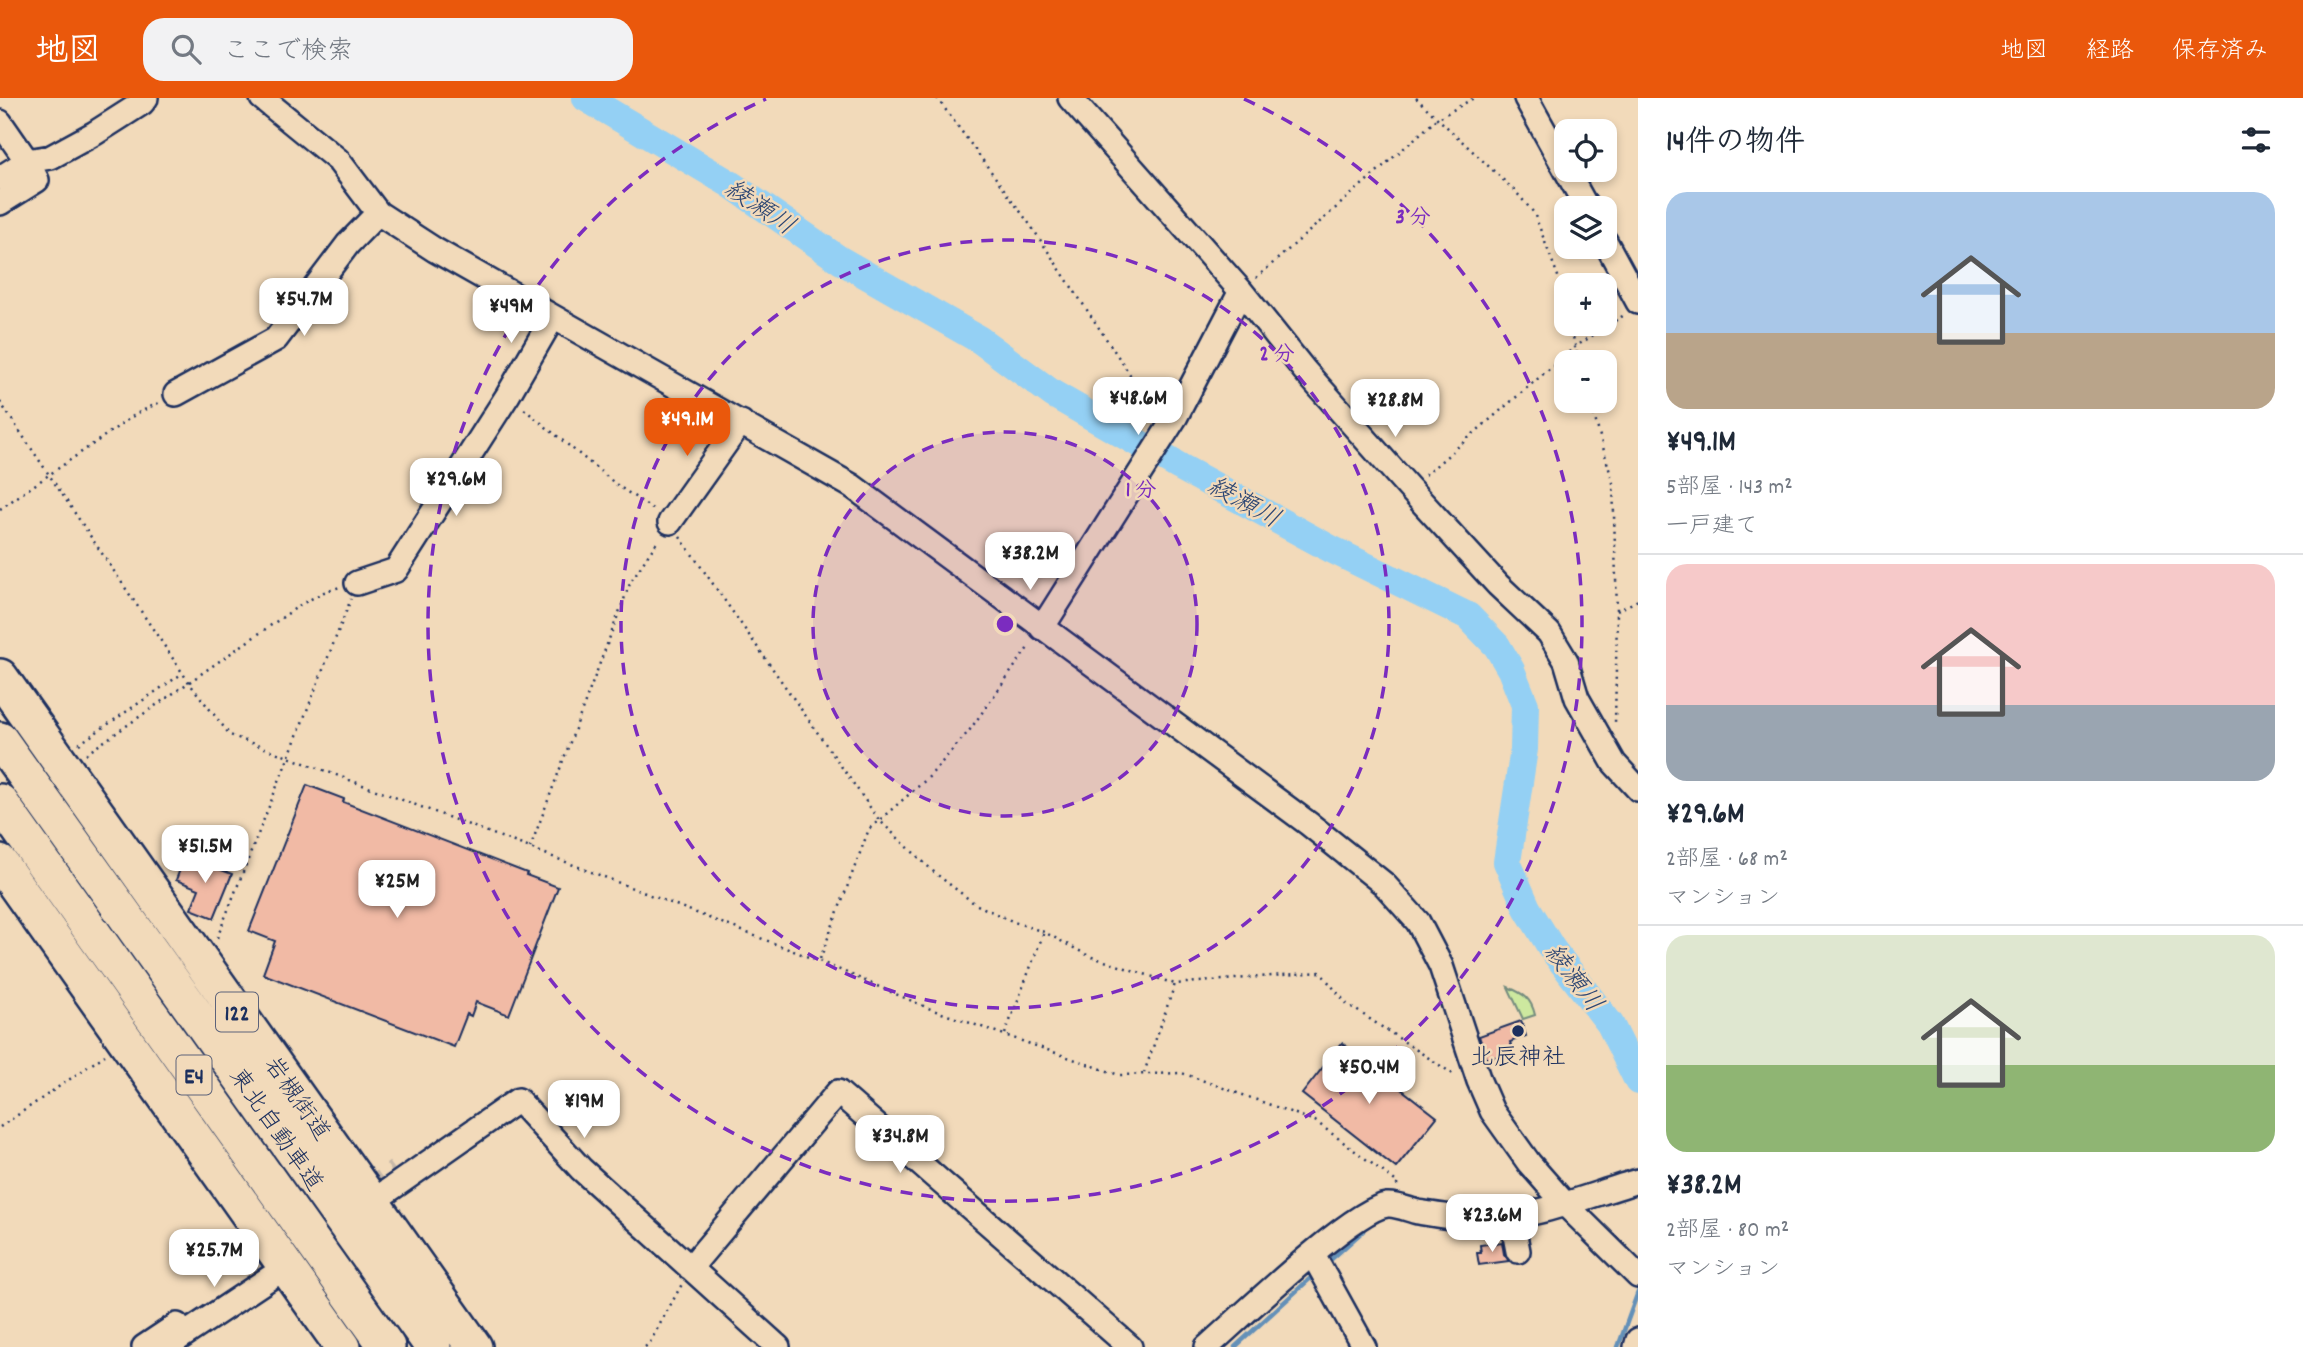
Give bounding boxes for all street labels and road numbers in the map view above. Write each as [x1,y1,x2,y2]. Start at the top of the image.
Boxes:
road number: 122 [216,992,258,1032]
street label: 岩槻街道 [254,1051,337,1149]
road number: E4 [176,1056,212,1094]
street label: 東北自動車道 [219,1062,330,1199]

